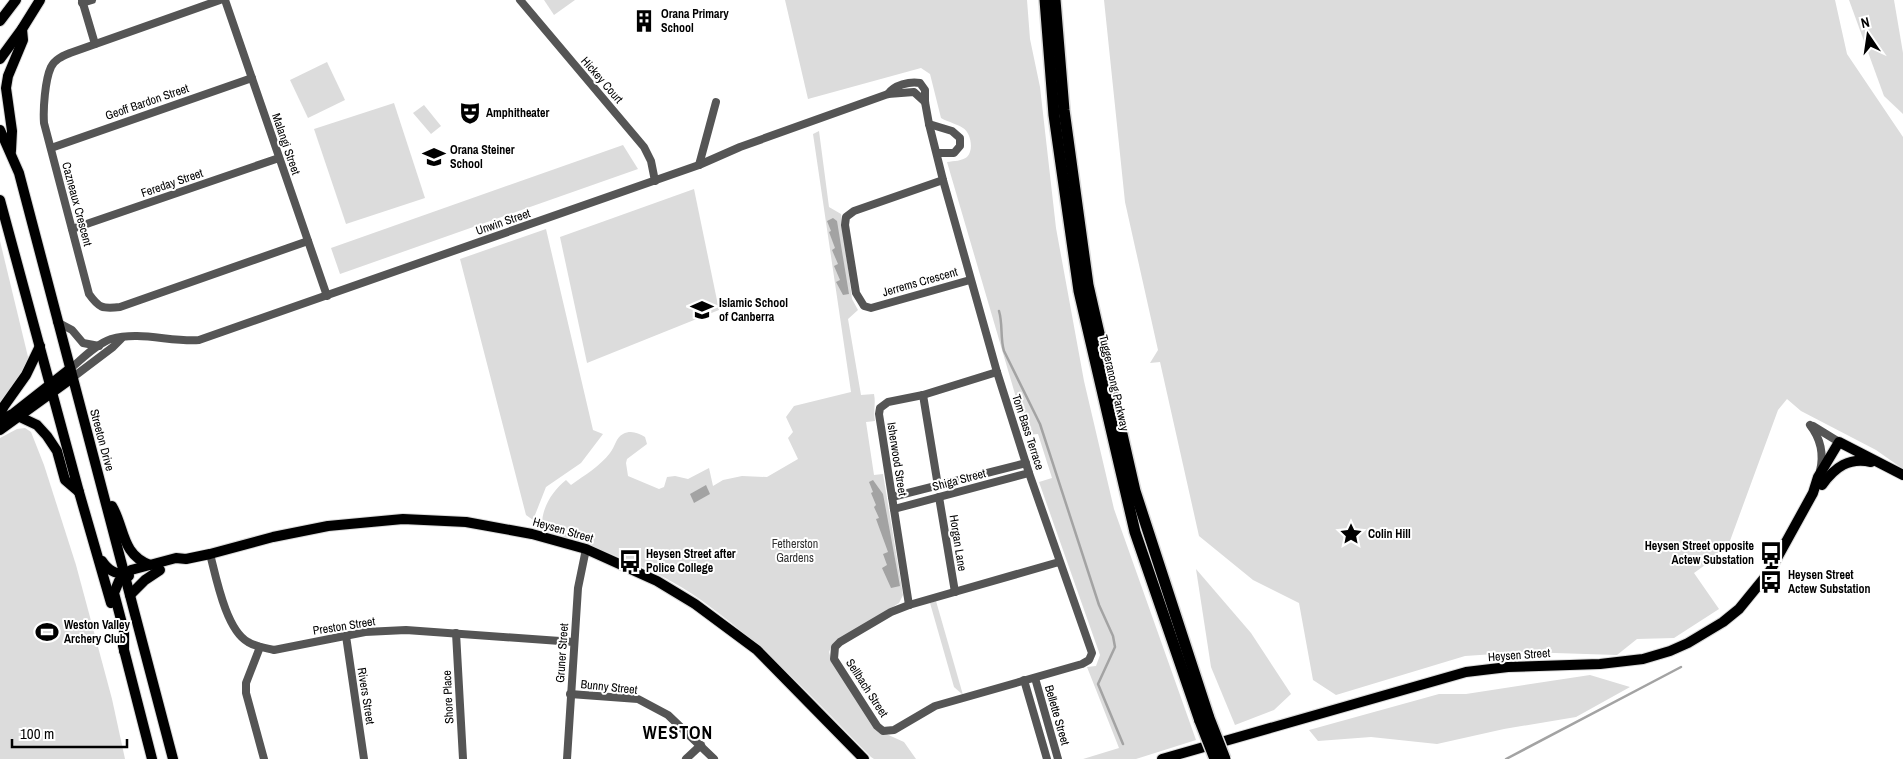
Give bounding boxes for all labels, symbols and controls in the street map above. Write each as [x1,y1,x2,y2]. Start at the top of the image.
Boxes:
place label: Orana Primary School [661,6,729,36]
building icon: Orana Primary School [631,8,657,34]
north arrow [1843,10,1893,60]
text: N [1859,13,1871,32]
street label: Hickey Court [577,53,627,107]
street label: Geoff Bardon Street [103,80,191,124]
theatre icon: Amphitheater [457,100,483,126]
place label: Amphitheater [486,105,550,121]
street label: Malangi Street [268,111,304,177]
place label: Orana Steiner School [450,142,515,172]
school or university icon: Orana Steiner School [421,144,447,170]
street label: Cazneaux Crescent [58,160,96,248]
street label: Fereday Street [139,165,205,201]
street label: Unwin Street [473,205,533,239]
street label: Jerrems Crescent [880,264,960,300]
place label: Islamic School of Canberra [719,295,788,325]
school or university icon: Islamic School of Canberra [689,297,715,323]
street label: Tuggeranong Parkway [1095,333,1133,433]
street label: Tom Bass Terrace [1008,392,1048,472]
street label: Streeton Drive [86,407,118,473]
street label: Isherwood Street [883,421,911,497]
street label: Shiga Street [931,465,988,495]
street label: Heysen Street [531,514,595,546]
street label: Horgan Lane [946,514,970,572]
place icon: Colin Hill [1338,521,1364,547]
place label: Colin Hill [1368,526,1411,542]
park label: Fetherston Gardens [772,536,818,566]
place label: Heysen Street opposite Actew Substation [1645,538,1755,568]
bus stop icon: Heysen Street opposite Actew Substation [1758,540,1784,566]
place label: Heysen Street after Police College [646,546,736,576]
bus stop icon: Heysen Street after Police College [617,548,643,574]
place label: Heysen Street Actew Substation [1788,567,1871,597]
bus stop icon: Heysen Street Actew Substation [1758,569,1784,595]
street label: Preston Street [312,613,377,639]
place label: Weston Valley Archery Club [64,617,131,647]
sports icon: Weston Valley Archery Club [34,619,60,645]
street label: Gruner Street [552,622,572,683]
street label: Heysen Street [1487,645,1551,665]
street label: Sellbach Street [842,656,892,721]
street label: Rivers Street [354,666,378,726]
street label: Shore Place [439,670,457,724]
street label: Bunny Street [580,676,638,698]
street label: Bellette Street [1041,683,1073,747]
scale bar [12,716,128,748]
district label: WESTON [643,720,713,745]
text: 100 m [20,723,54,744]

